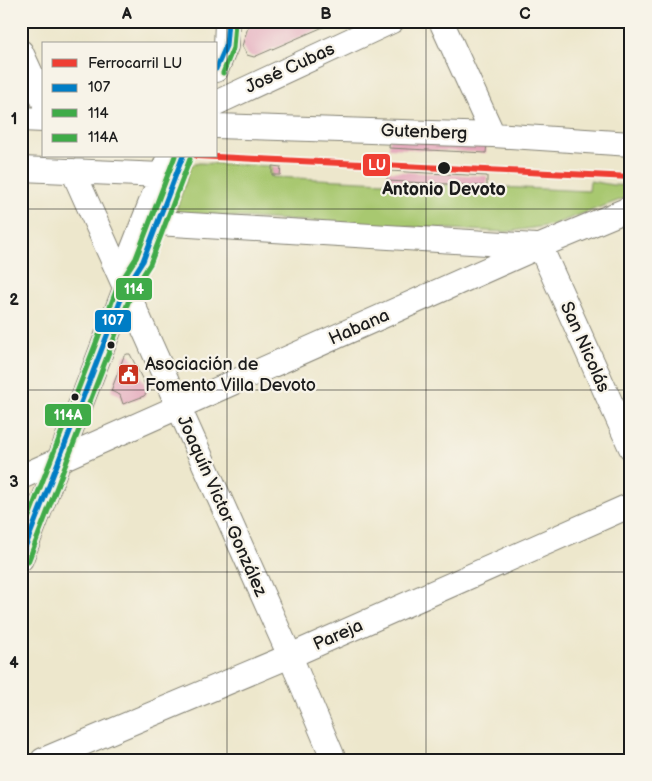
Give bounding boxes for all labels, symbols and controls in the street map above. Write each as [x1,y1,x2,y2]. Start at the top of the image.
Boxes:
text: A [121,5,132,24]
text: B [320,5,332,24]
text: C [519,5,531,24]
street label: José Cubas [242,38,338,98]
legend [42,42,218,158]
text: Ferrocarril LU [88,54,182,73]
text: 107 [88,78,111,97]
text: 114 [88,104,109,123]
text: 1 [11,110,17,129]
street label: Gutenberg [380,120,468,144]
text: 114A [88,128,119,147]
line badge: LU [362,153,391,177]
text: LU [368,157,386,174]
marker: Antonio Devoto [436,160,452,176]
place label: Antonio Devoto [381,179,506,200]
line badge: 114 [115,277,153,301]
text: 114 [124,281,145,298]
text: 2 [9,291,19,310]
street label: San Nicolás [556,299,614,395]
street label: Habana [325,304,393,350]
line badge: 107 [94,309,132,333]
text: 107 [102,312,124,329]
unlabelled marker [106,340,116,350]
place label: Asociación de Fomento Villa Devoto [145,354,316,396]
public building icon: Asociación de Fomento Villa Devoto [117,362,141,386]
unlabelled marker [70,392,80,402]
line badge: 114A [44,403,92,427]
text: 114A [54,407,83,424]
street label: Joaquín Victor González [173,412,272,600]
text: 3 [9,473,19,492]
street label: Pareja [310,615,366,655]
text: 4 [9,654,19,673]

